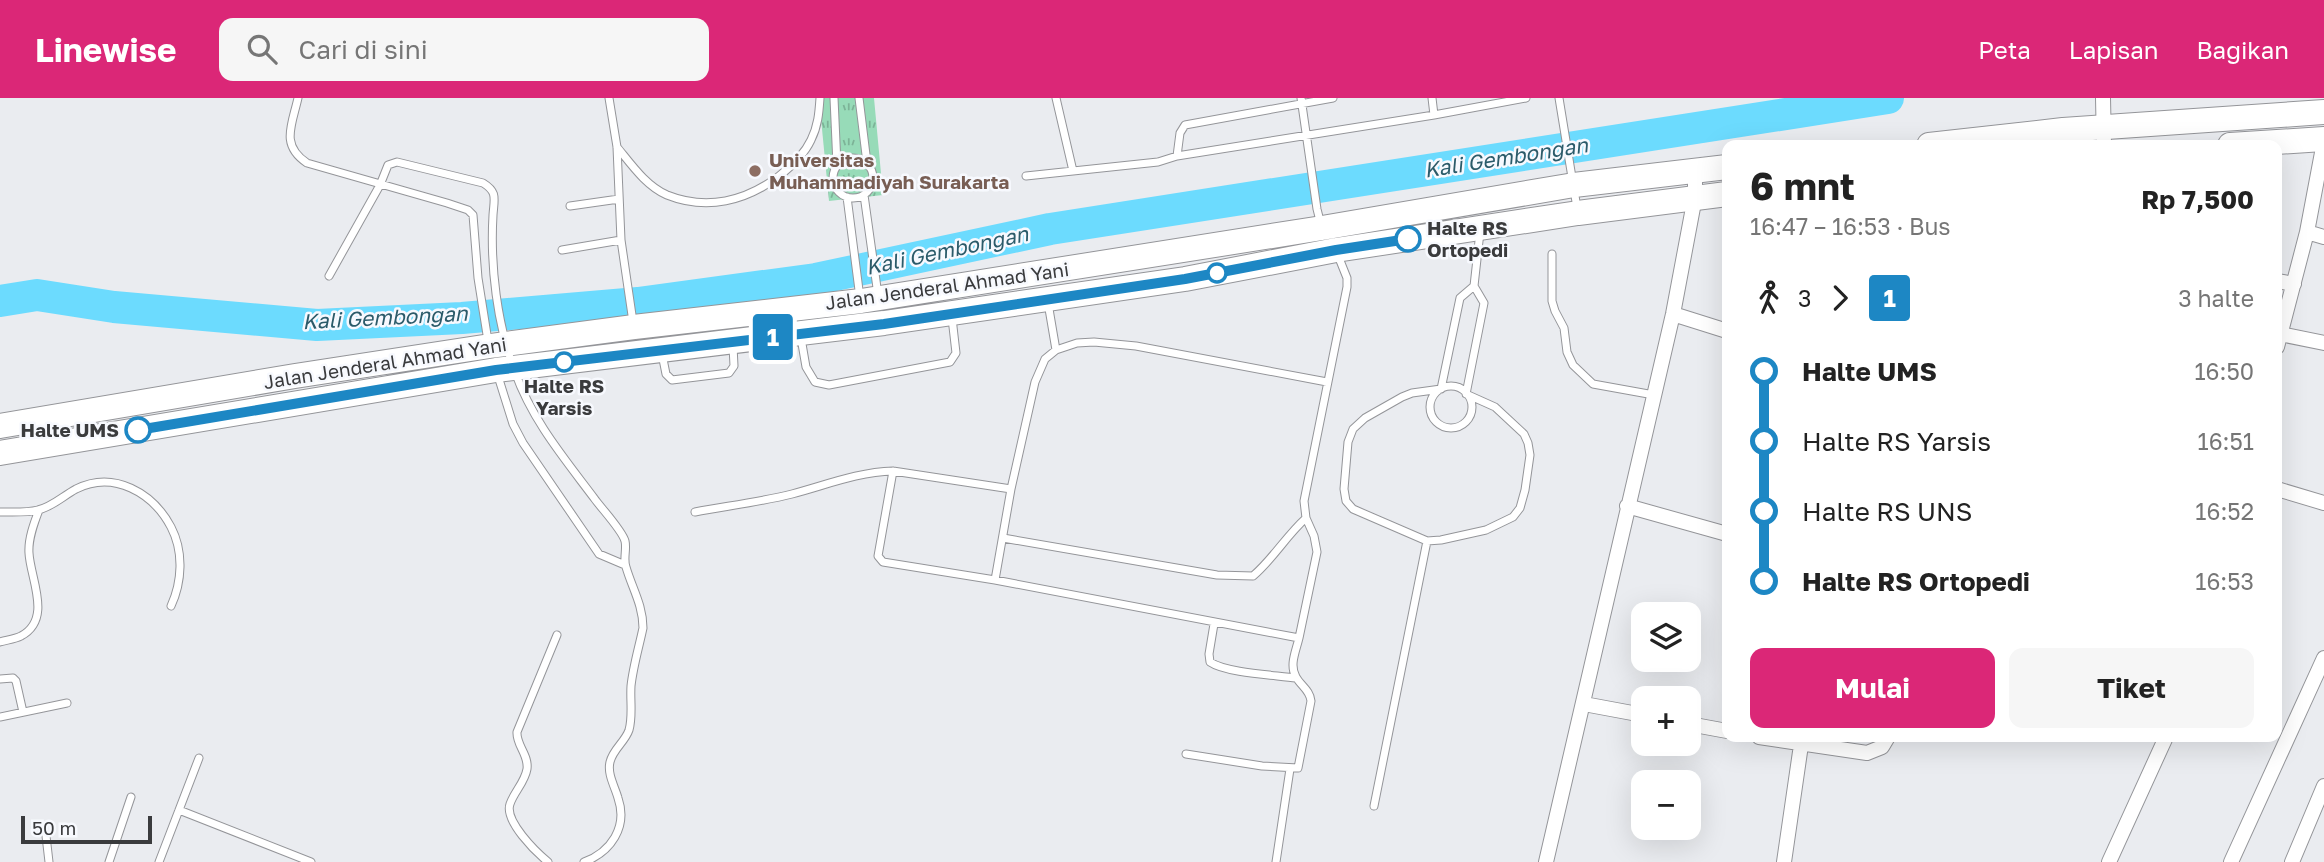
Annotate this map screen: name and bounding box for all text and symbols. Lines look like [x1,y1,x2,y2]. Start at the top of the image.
search box [219,18,709,81]
text: Linewise [35,30,177,69]
icon: search [243,30,281,68]
text: Cari di sini [299,34,428,65]
text: Peta [1978,35,2031,64]
text: Lapisan [2069,35,2159,64]
text: Bagikan [2197,35,2289,64]
water label: Kali Gembongan [1422,131,1591,183]
place label: Universitas Muhammadiyah Surakarta [769,148,1009,193]
marker: Universitas Muhammadiyah Surakarta [747,163,763,179]
text: 6 mnt [1750,163,1855,208]
text: Rp 7,500 [2141,184,2254,215]
text: 16:47 – 16:53 · Bus [1750,212,1951,240]
place label: Halte RS Ortopedi [1427,216,1508,261]
water label: Kali Gembongan [863,220,1031,280]
marker: Halte RS Ortopedi [1395,226,1421,252]
street label: Jalan Jenderal Ahmad Yani [824,257,1070,314]
unlabelled marker [1207,263,1227,283]
icon: walk [1750,279,1788,317]
icon: forward [1821,279,1859,317]
text: 1 [1883,283,1896,312]
text: 3 [1798,284,1811,312]
text: 3 halte [2178,284,2254,312]
water label: Kali Gembongan [302,300,469,334]
line badge: 1 [750,314,796,360]
text: 1 [767,322,779,351]
street label: Jalan Jenderal Ahmad Yani [262,332,508,393]
marker: Halte RS Yarsis [554,352,574,372]
text: Halte UMS [1802,356,1937,387]
text: 16:50 [2194,357,2254,385]
place label: Halte RS Yarsis [524,374,604,419]
marker: Halte UMS [125,417,151,443]
place label: Halte UMS [20,418,119,441]
text: Halte RS Yarsis [1802,426,1991,457]
text: 16:51 [2198,427,2254,455]
text: Halte RS UNS [1802,496,1972,527]
text: 16:52 [2195,497,2254,525]
text: Halte RS Ortopedi [1802,566,2030,597]
text: 16:53 [2195,567,2254,595]
map controls [1631,602,1701,840]
button: layers [1631,602,1701,672]
button: Mulai [1750,648,1995,728]
button: Tiket [2009,648,2254,728]
button: + [1631,686,1701,756]
button: − [1631,770,1701,840]
scale bar [21,813,152,845]
text: 50 m [32,816,76,839]

